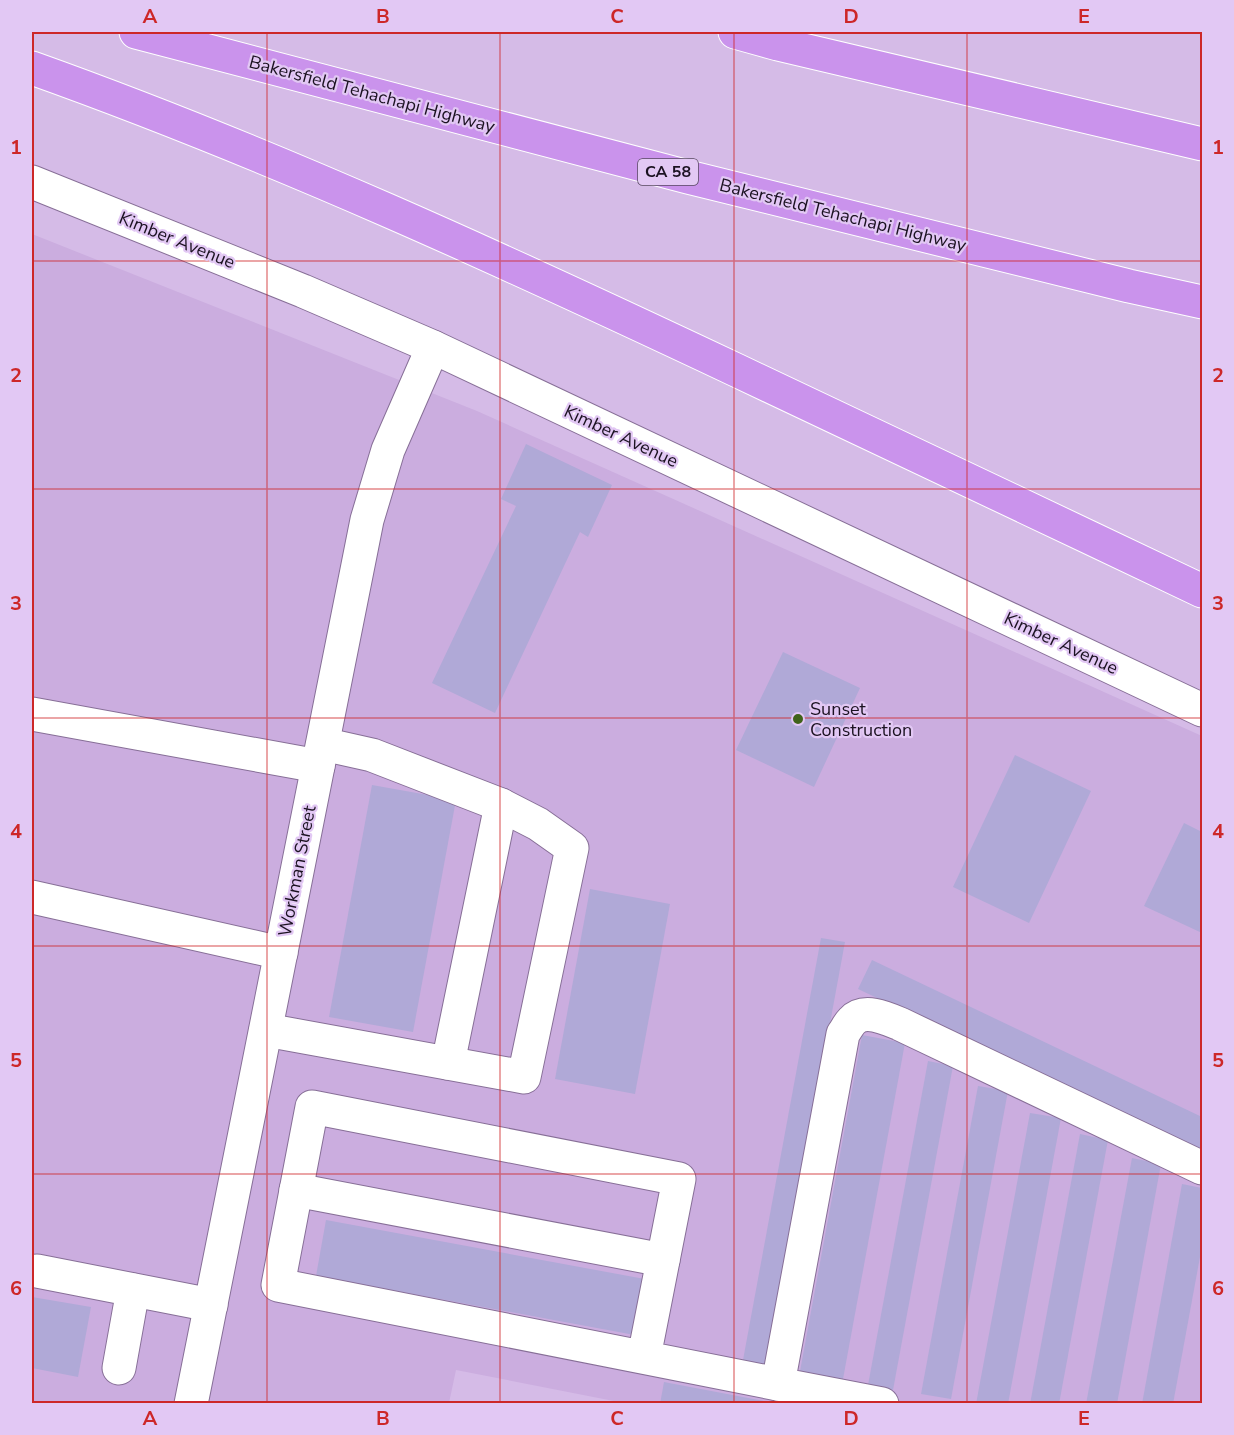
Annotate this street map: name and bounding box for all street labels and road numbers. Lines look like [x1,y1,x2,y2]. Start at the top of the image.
street label: Bakersfield Tehachapi Highway [246,50,498,139]
road number: CA 58 [638,159,698,185]
street label: Bakersfield Tehachapi Highway [717,173,970,257]
street label: Kimber Avenue [115,206,239,274]
street label: Kimber Avenue [560,399,682,473]
street label: Kimber Avenue [1000,606,1122,680]
street label: Workman Street [273,803,322,939]

